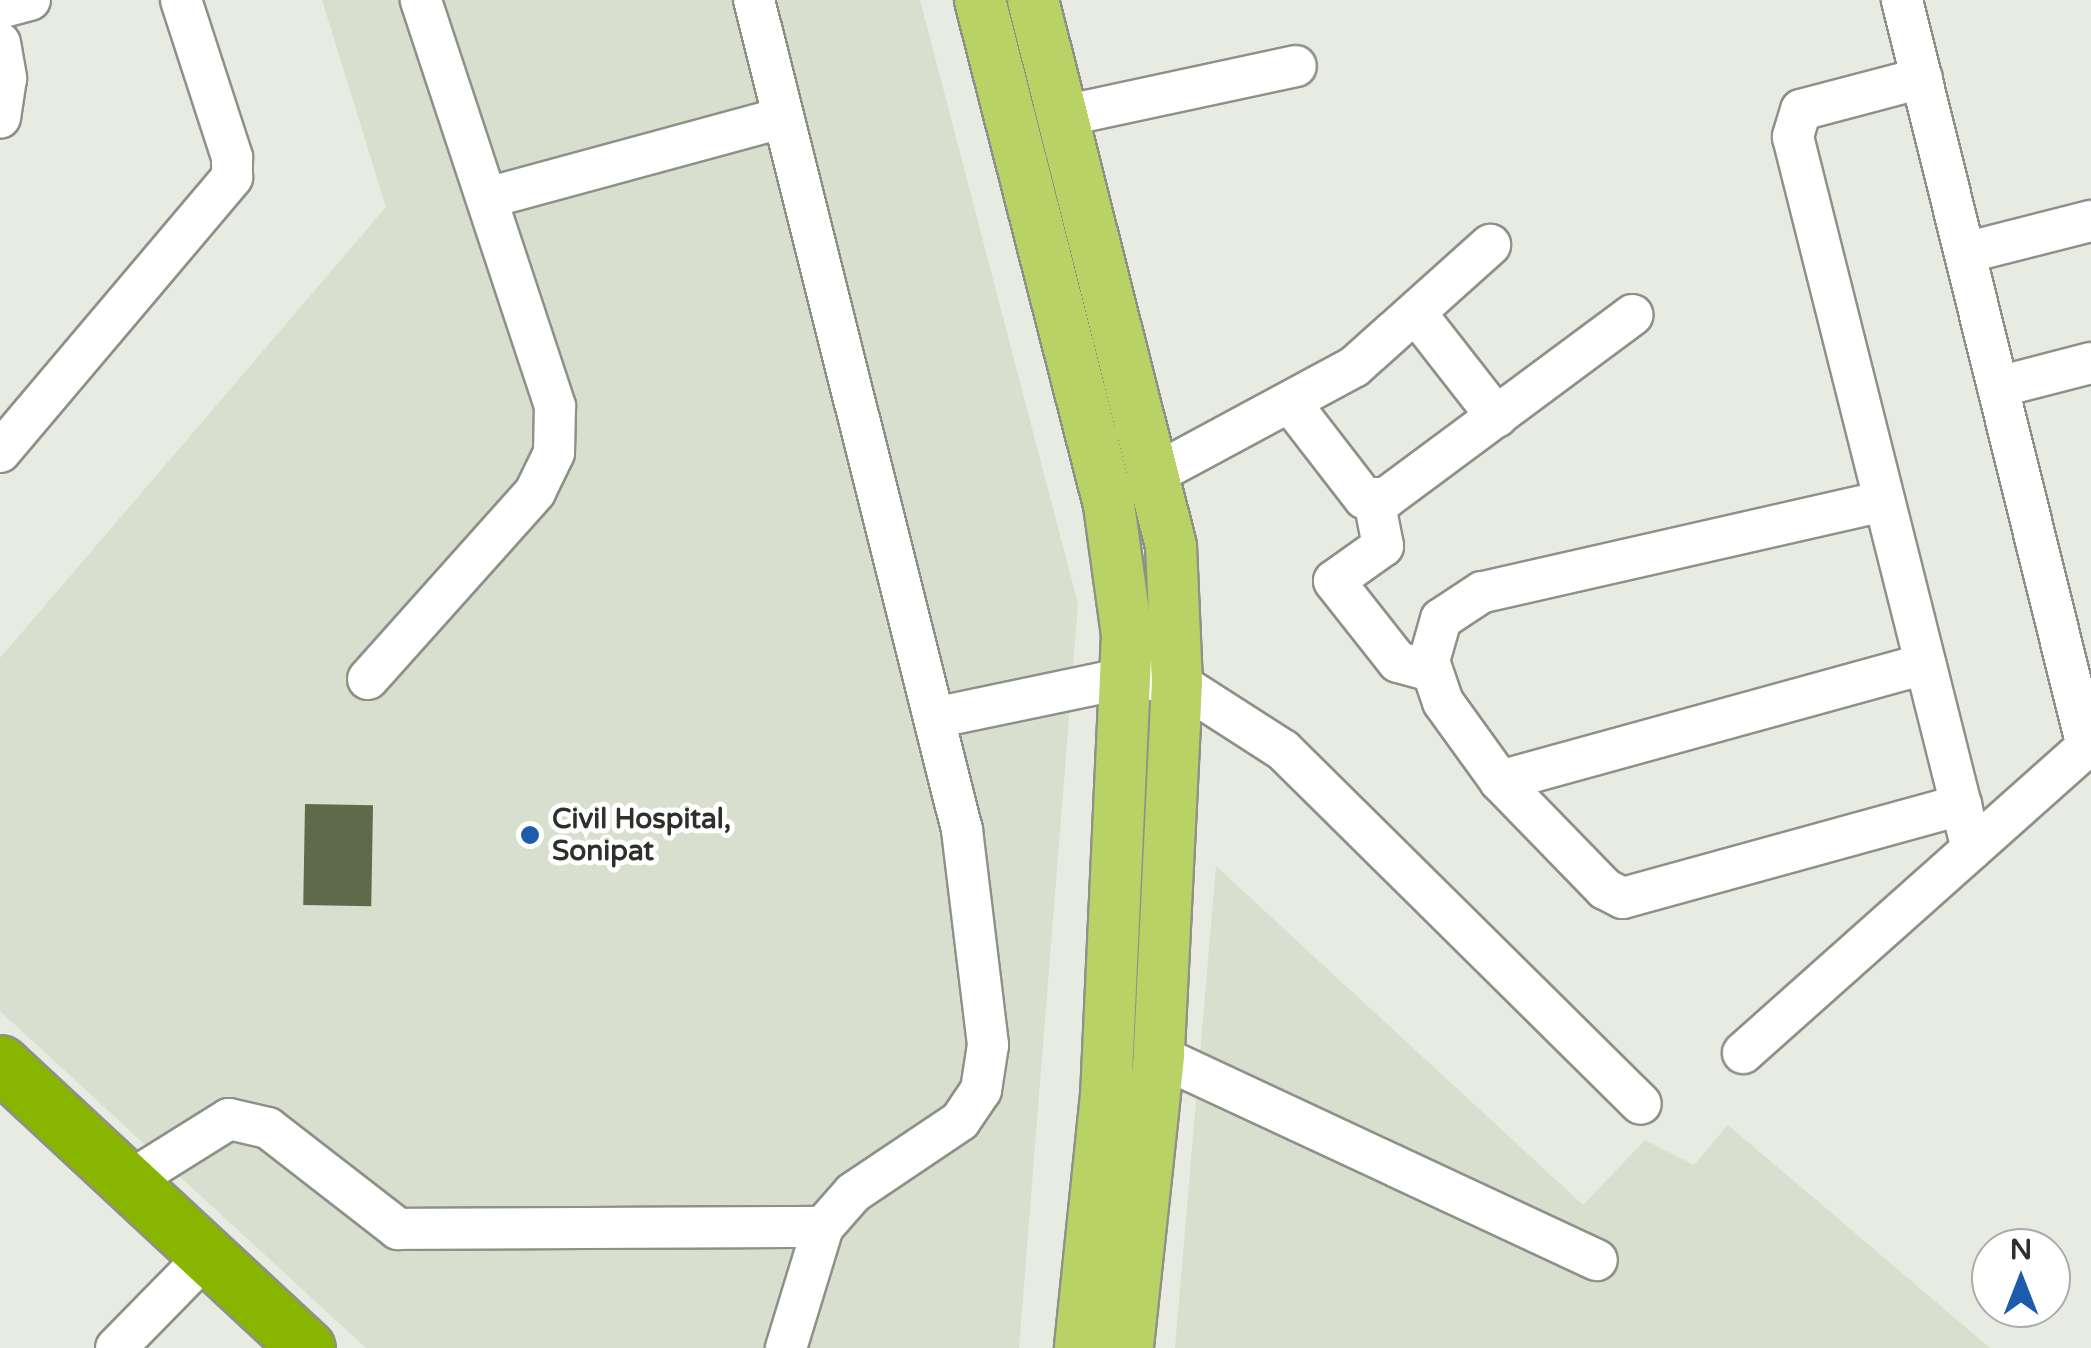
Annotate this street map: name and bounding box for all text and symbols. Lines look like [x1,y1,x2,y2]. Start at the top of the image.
place label: Civil Hospital, Sonipat [552,802,731,868]
marker: Civil Hospital, Sonipat [517,822,543,848]
north arrow [1971,1228,2071,1328]
text: N [2010,1233,2032,1267]

